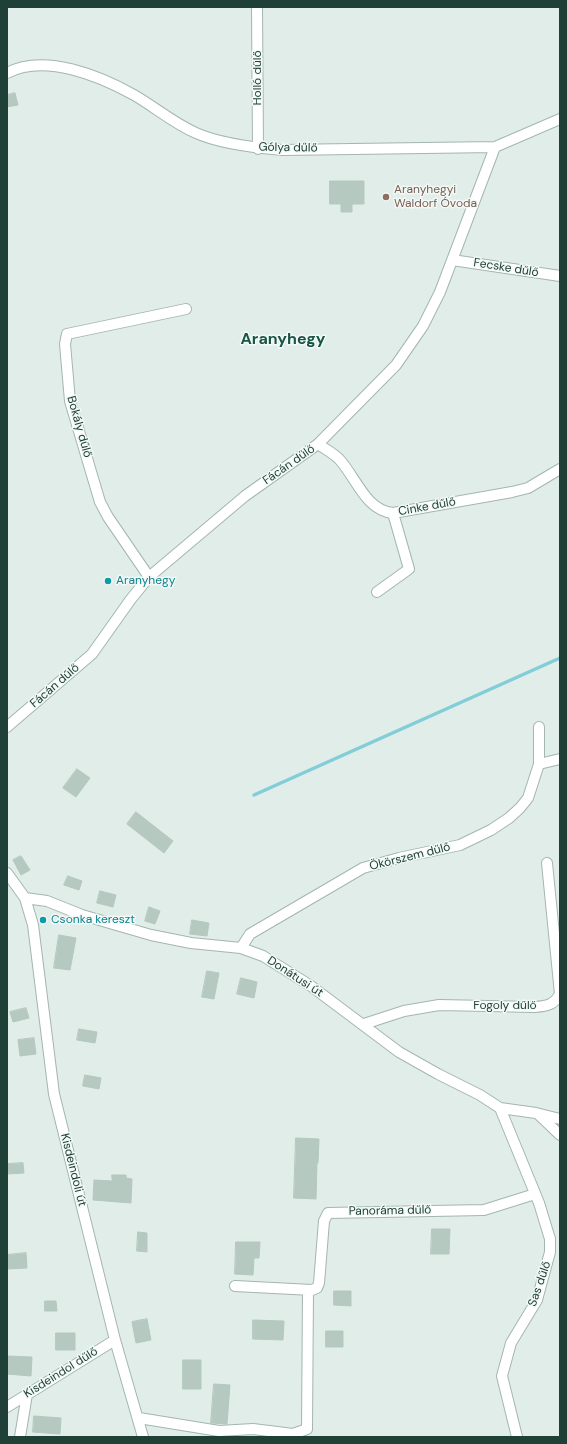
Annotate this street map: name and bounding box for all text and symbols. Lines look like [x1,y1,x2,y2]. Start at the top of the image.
street label: Holló dűlő [251,50,265,106]
street label: Gólya dűlő [258,140,318,156]
place label: Aranyhegyi Waldorf Óvoda [394,183,477,211]
marker: Aranyhegyi Waldorf Óvoda [381,192,391,202]
street label: Fecske dűlő [472,256,540,280]
district label: Aranyhegy [240,330,326,350]
street label: Bokály dűlő [63,394,95,460]
street label: Fácán dűlő [260,442,318,488]
street label: Cinke dűlő [397,495,457,519]
place label: Aranyhegy [116,574,175,588]
marker: Aranyhegy [103,576,113,586]
street label: Fácán dűlő [28,661,82,711]
street label: Ökörszem dűlő [368,840,452,874]
place label: Csonka kereszt [51,913,135,927]
marker: Csonka kereszt [38,915,48,925]
street label: Donátusi út [264,954,326,1000]
street label: Fogoly dűlő [473,999,537,1013]
street label: Kisdeindoli út [57,1132,89,1208]
street label: Panoráma dűlő [348,1203,432,1219]
street label: Sas dűlő [526,1259,554,1309]
street label: Kisdeindol dűlő [21,1344,101,1402]

